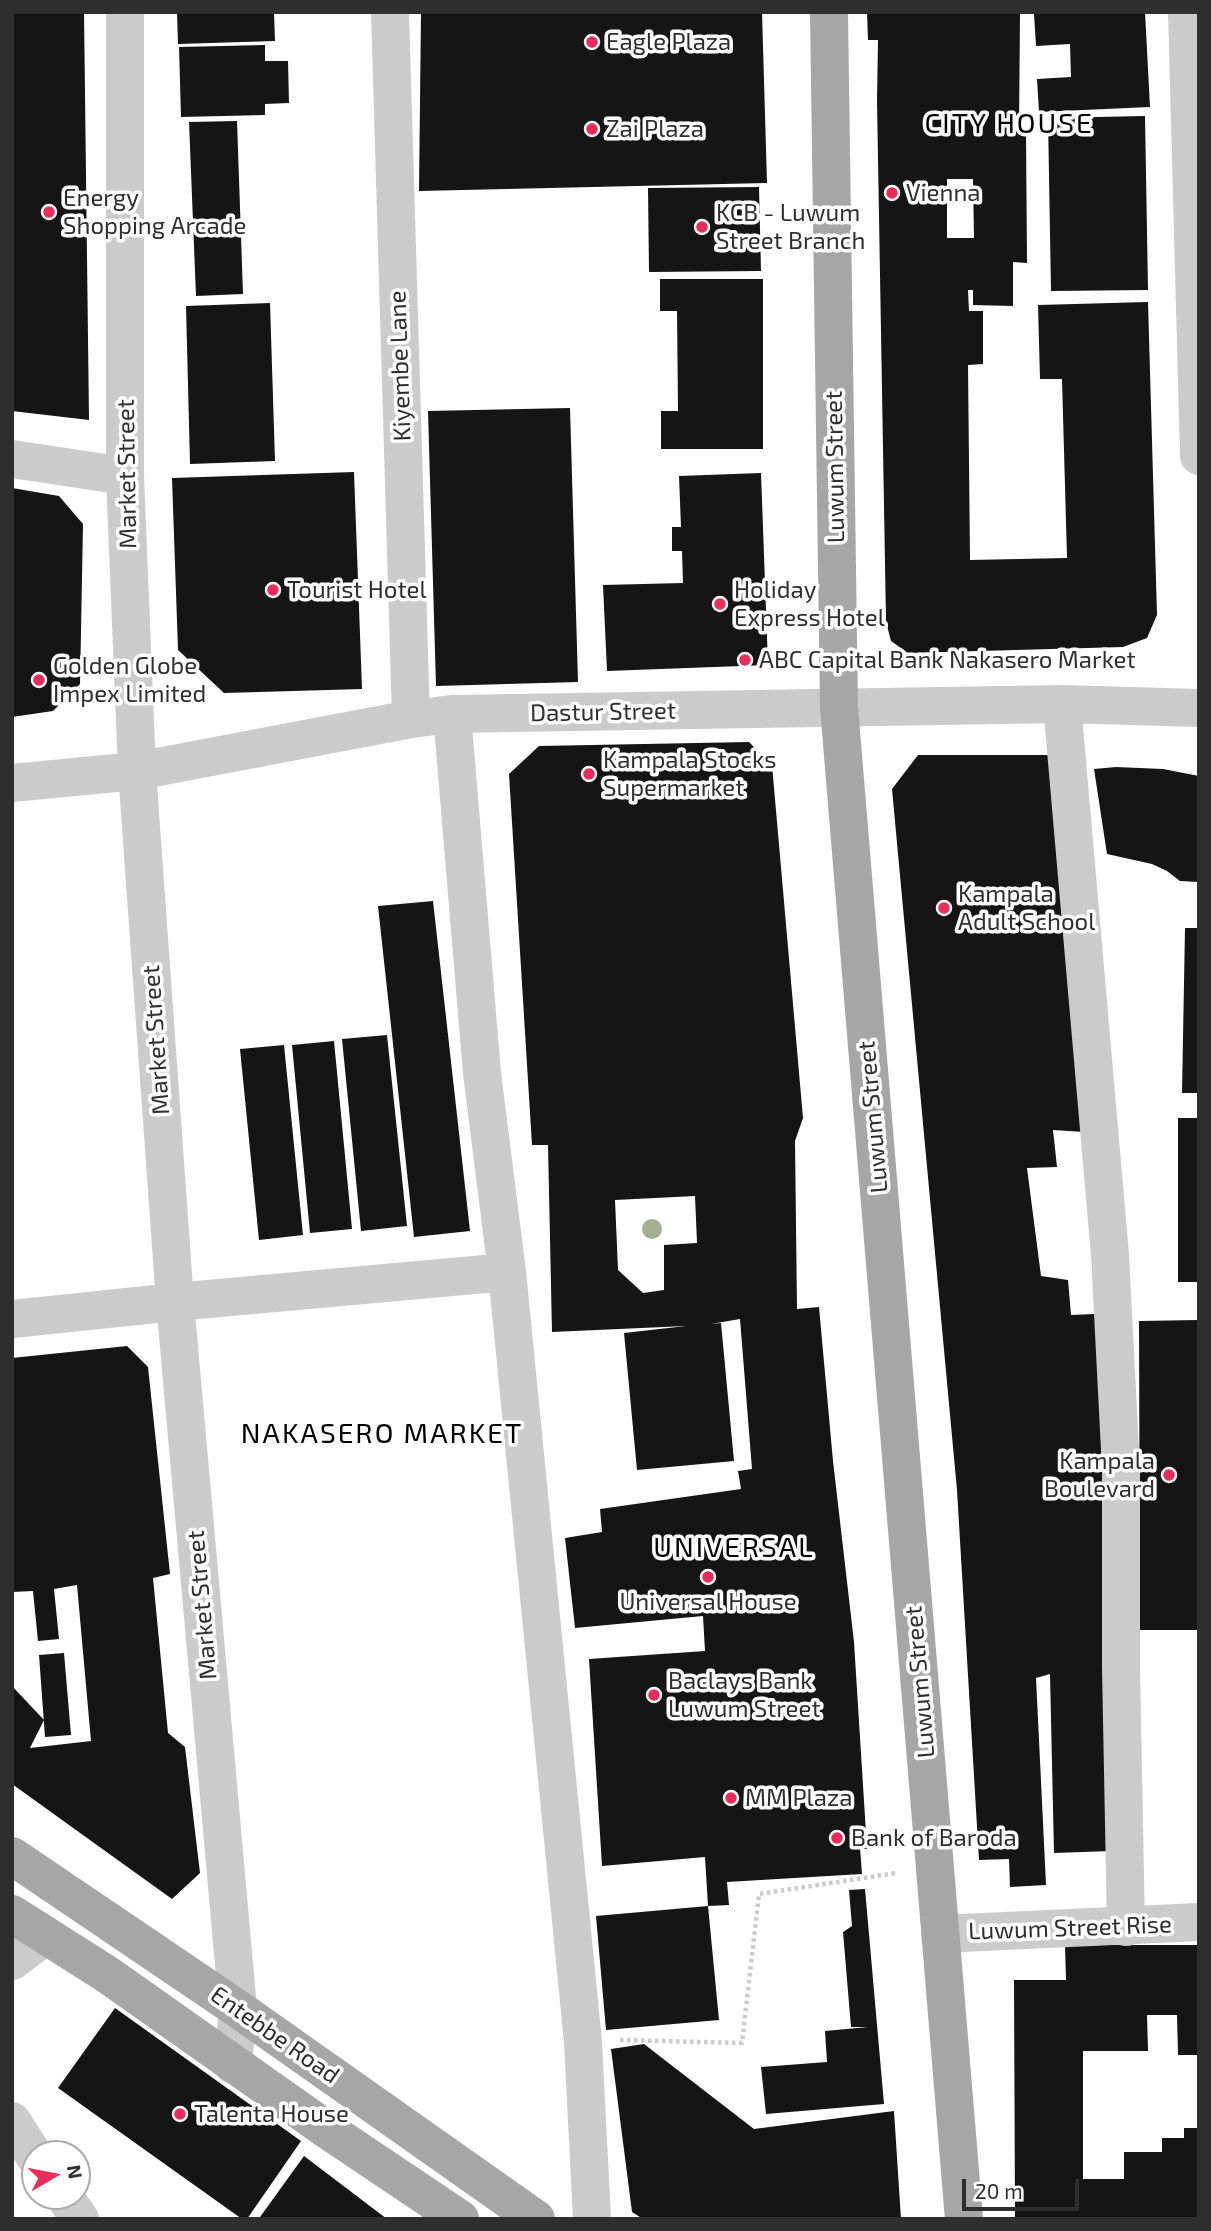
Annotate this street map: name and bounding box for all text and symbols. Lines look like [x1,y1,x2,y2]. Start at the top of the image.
place label: Eagle Plaza [606,28,731,56]
marker: Eagle Plaza [584,34,600,50]
district label: CITY HOUSE [926,107,1092,141]
place label: Zai Plaza [606,115,704,143]
marker: Zai Plaza [584,121,600,137]
place label: Vienna [906,179,981,207]
place label: Energy Shopping Arcade [63,184,246,240]
marker: Vienna [884,185,900,201]
place label: KCB - Luwum Street Branch [716,199,865,255]
marker: Energy Shopping Arcade [41,204,57,220]
marker: KCB - Luwum Street Branch [694,219,710,235]
street label: Kiyembe Lane [383,290,417,442]
street label: Luwum Street [819,390,851,544]
street label: Market Street [111,399,143,549]
place label: Tourist Hotel [287,576,427,604]
place label: Holiday Express Hotel [734,576,885,632]
marker: Tourist Hotel [265,582,281,598]
marker: Holiday Express Hotel [712,596,728,612]
place label: ABC Capital Bank Nakasero Market [759,646,1136,674]
place label: Golden Globe Impex Limited [53,652,206,708]
marker: ABC Capital Bank Nakasero Market [737,652,753,668]
marker: Golden Globe Impex Limited [31,672,47,688]
street label: Dastur Street [530,696,676,728]
place label: Kampala Stocks Supermarket [603,746,776,802]
marker: Kampala Stocks Supermarket [581,766,597,782]
place label: Kampala Adult School [958,880,1095,936]
marker: Kampala Adult School [936,900,952,916]
street label: Market Street [136,964,176,1116]
street label: Luwum Street [852,1040,894,1194]
district label: NAKASERO MARKET [243,1417,521,1451]
place label: Kampala Boulevard [1044,1447,1155,1503]
marker: Kampala Boulevard [1161,1467,1177,1483]
street label: Market Street [181,1529,223,1681]
district label: UNIVERSAL [654,1531,814,1565]
marker: Universal House [700,1569,716,1585]
place label: Universal House [619,1588,797,1616]
street label: Luwum Street [899,1605,941,1759]
place label: Baclays Bank Luwum Street [668,1667,821,1723]
marker: Baclays Bank Luwum Street [646,1687,662,1703]
place label: MM Plaza [745,1784,852,1812]
marker: MM Plaza [723,1790,739,1806]
place label: Bank of Baroda [851,1824,1017,1852]
marker: Bank of Baroda [829,1830,845,1846]
street label: Luwum Street Rise [968,1910,1172,1946]
street label: Entebbe Road [205,1980,345,2090]
place label: Talenta House [194,2100,349,2128]
marker: Talenta House [172,2106,188,2122]
north arrow [21,2140,91,2210]
text: N [63,2163,88,2180]
scale bar [966,2164,1083,2208]
text: 20 m [975,2178,1023,2203]

